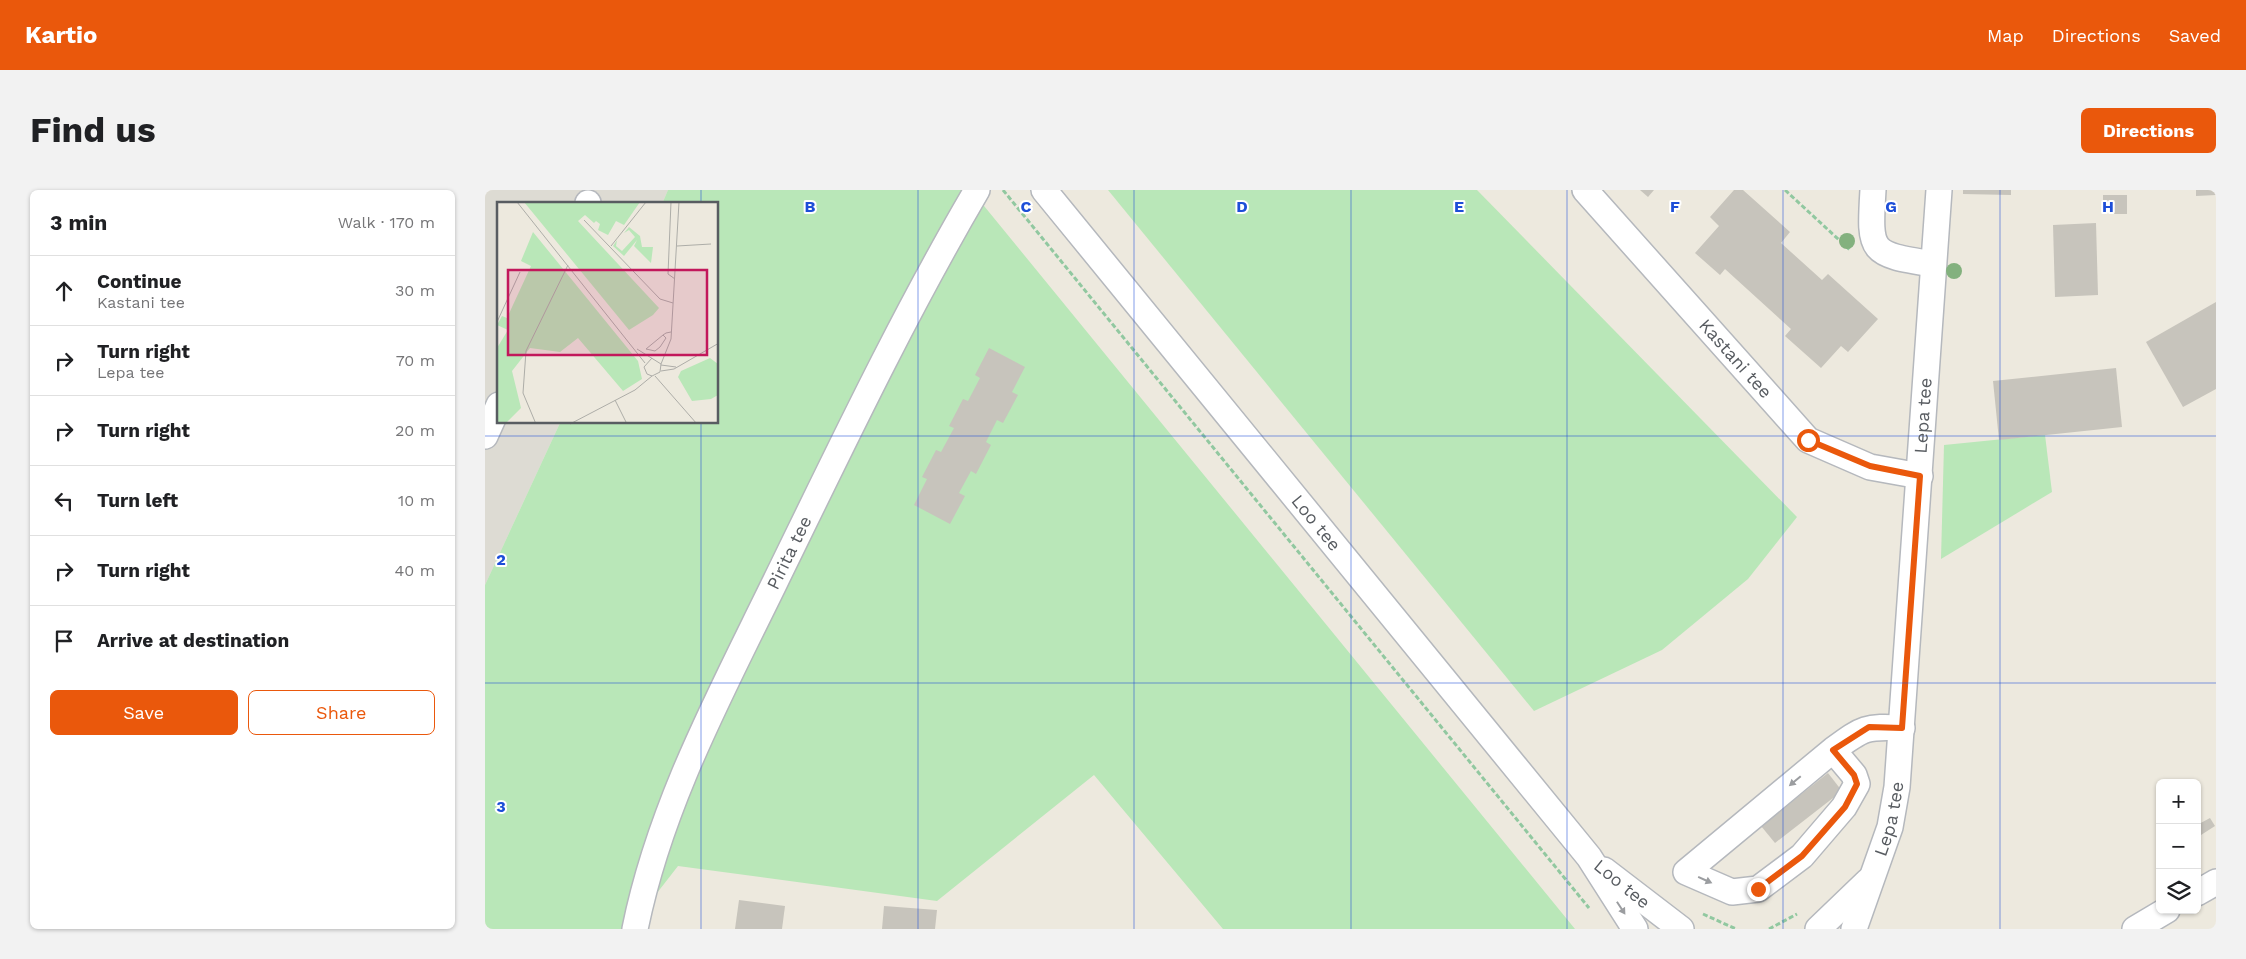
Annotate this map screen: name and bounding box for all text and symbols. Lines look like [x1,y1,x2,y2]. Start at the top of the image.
text: Kartio [25,21,97,49]
text: Map [1987,25,2024,46]
text: Directions [2052,25,2141,46]
text: Saved [2169,25,2221,46]
button: Directions [2081,108,2216,153]
text: Find us [30,109,156,151]
text: B [805,197,816,216]
text: C [1021,197,1032,216]
text: D [1236,197,1248,216]
text: E [1454,197,1464,216]
text: F [1670,197,1680,216]
text: G [1885,197,1897,216]
text: H [2102,197,2114,216]
inset map [497,202,719,424]
text: 3 min [50,210,107,235]
text: Walk · 170 m [338,213,435,232]
text: Continue [97,270,181,293]
icon: ahead [50,277,78,305]
text: 30 m [395,281,435,300]
text: Kastani tee [97,293,185,312]
street label: Kastani tee [1695,314,1777,402]
text: Turn right [97,340,190,363]
icon: right [50,347,78,375]
text: 70 m [396,351,435,370]
text: Lepa tee [97,363,165,382]
street label: Lepa tee [1909,377,1936,454]
icon: right [50,417,78,445]
text: Turn right [97,419,190,442]
text: 20 m [395,421,435,440]
route start [1797,429,1820,452]
icon: left [50,487,78,515]
text: Turn left [97,489,178,512]
street label: Loo tee [1287,490,1346,555]
text: 10 m [398,491,435,510]
street label: Pirita tee [762,512,816,593]
text: 2 [496,550,506,569]
icon: right [50,557,78,585]
text: Turn right [97,559,190,582]
text: 40 m [395,561,435,580]
icon: arrive [50,627,78,655]
text: Arrive at destination [97,629,289,652]
button: Save [50,690,238,735]
button: Share [248,690,435,735]
one-way arrow [1790,775,1802,787]
map controls [2156,779,2201,914]
button: + [2156,779,2201,824]
street label: Lepa tee [1870,781,1907,859]
text: 3 [496,797,506,816]
button: − [2156,824,2201,869]
street label: Loo tee [1590,855,1655,913]
button: layers [2156,869,2201,914]
one-way arrow [1698,877,1712,885]
route end [1747,878,1770,901]
one-way arrow [1616,901,1626,915]

